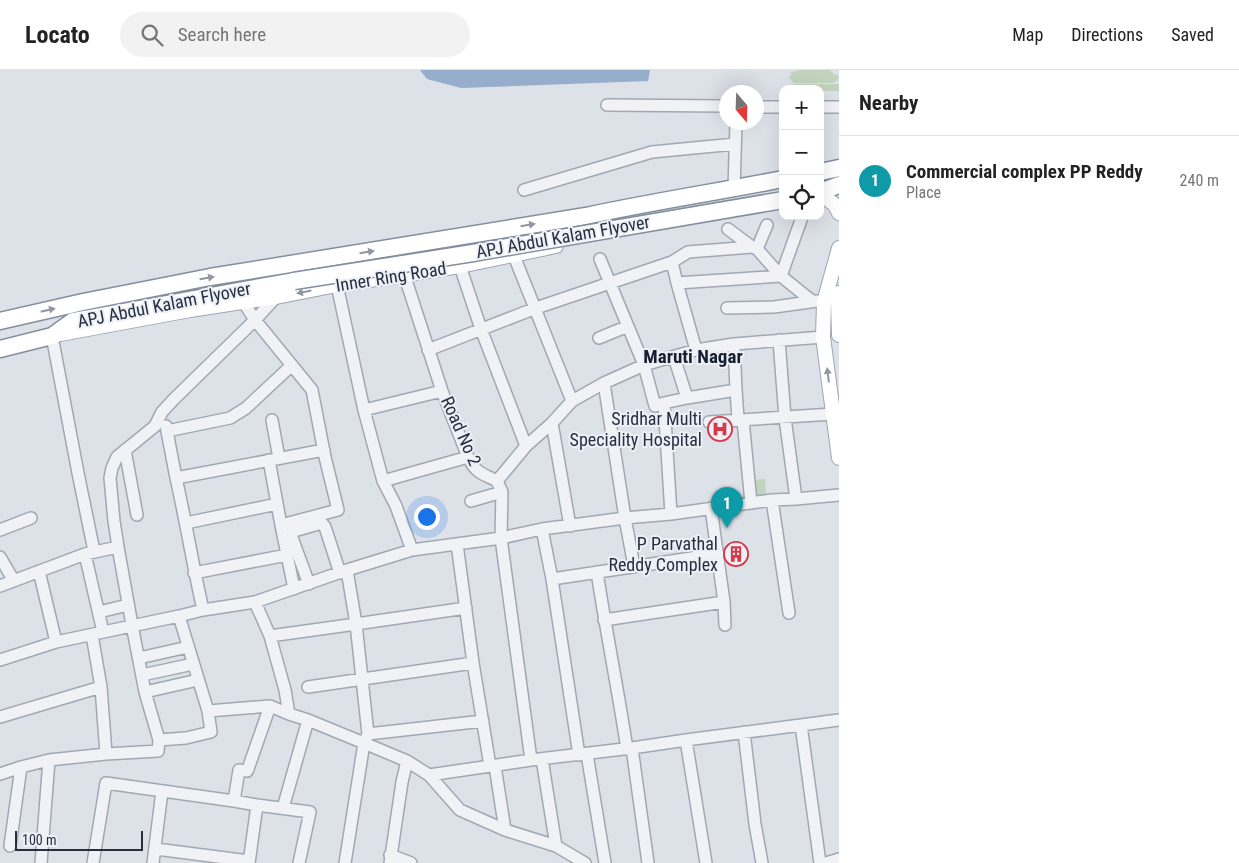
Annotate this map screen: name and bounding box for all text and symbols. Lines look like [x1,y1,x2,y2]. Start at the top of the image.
search box [120,12,470,57]
text: Locato [25,21,90,49]
icon: search [138,21,166,49]
text: Search here [178,23,266,46]
text: Map [1012,24,1043,45]
text: Directions [1071,24,1143,45]
text: Saved [1171,24,1214,45]
north arrow [719,85,764,130]
map controls [779,85,824,220]
button: + [779,85,824,130]
text: Nearby [859,91,918,115]
button: − [779,130,824,175]
text: Commercial complex PP Reddy [906,160,1143,183]
text: 1 [871,171,879,190]
text: 240 m [1180,171,1219,190]
button: locate [779,175,824,220]
text: Place [906,183,941,202]
street label: APJ Abdul Kalam Flyover [474,211,652,262]
one-way arrow [520,221,536,229]
one-way arrow [360,247,376,255]
street label: Inner Ring Road [334,257,448,296]
one-way arrow [199,274,214,282]
street label: APJ Abdul Kalam Flyover [76,277,253,332]
one-way arrow [296,288,312,296]
one-way arrow [40,306,55,314]
district label: Maruti Nagar [643,345,743,368]
one-way arrow [824,367,832,383]
street label: Road No 2 [437,393,486,469]
place label: Sridhar Multi Speciality Hospital [570,408,702,450]
hospital icon: Sridhar Multi Speciality Hospital [707,416,733,442]
pin: 1 [711,487,743,528]
your location [414,504,440,530]
place label: P Parvathal Reddy Complex [608,533,718,575]
building icon: P Parvathal Reddy Complex [723,541,749,567]
scale bar [15,828,142,851]
text: 100 m [22,832,57,848]

